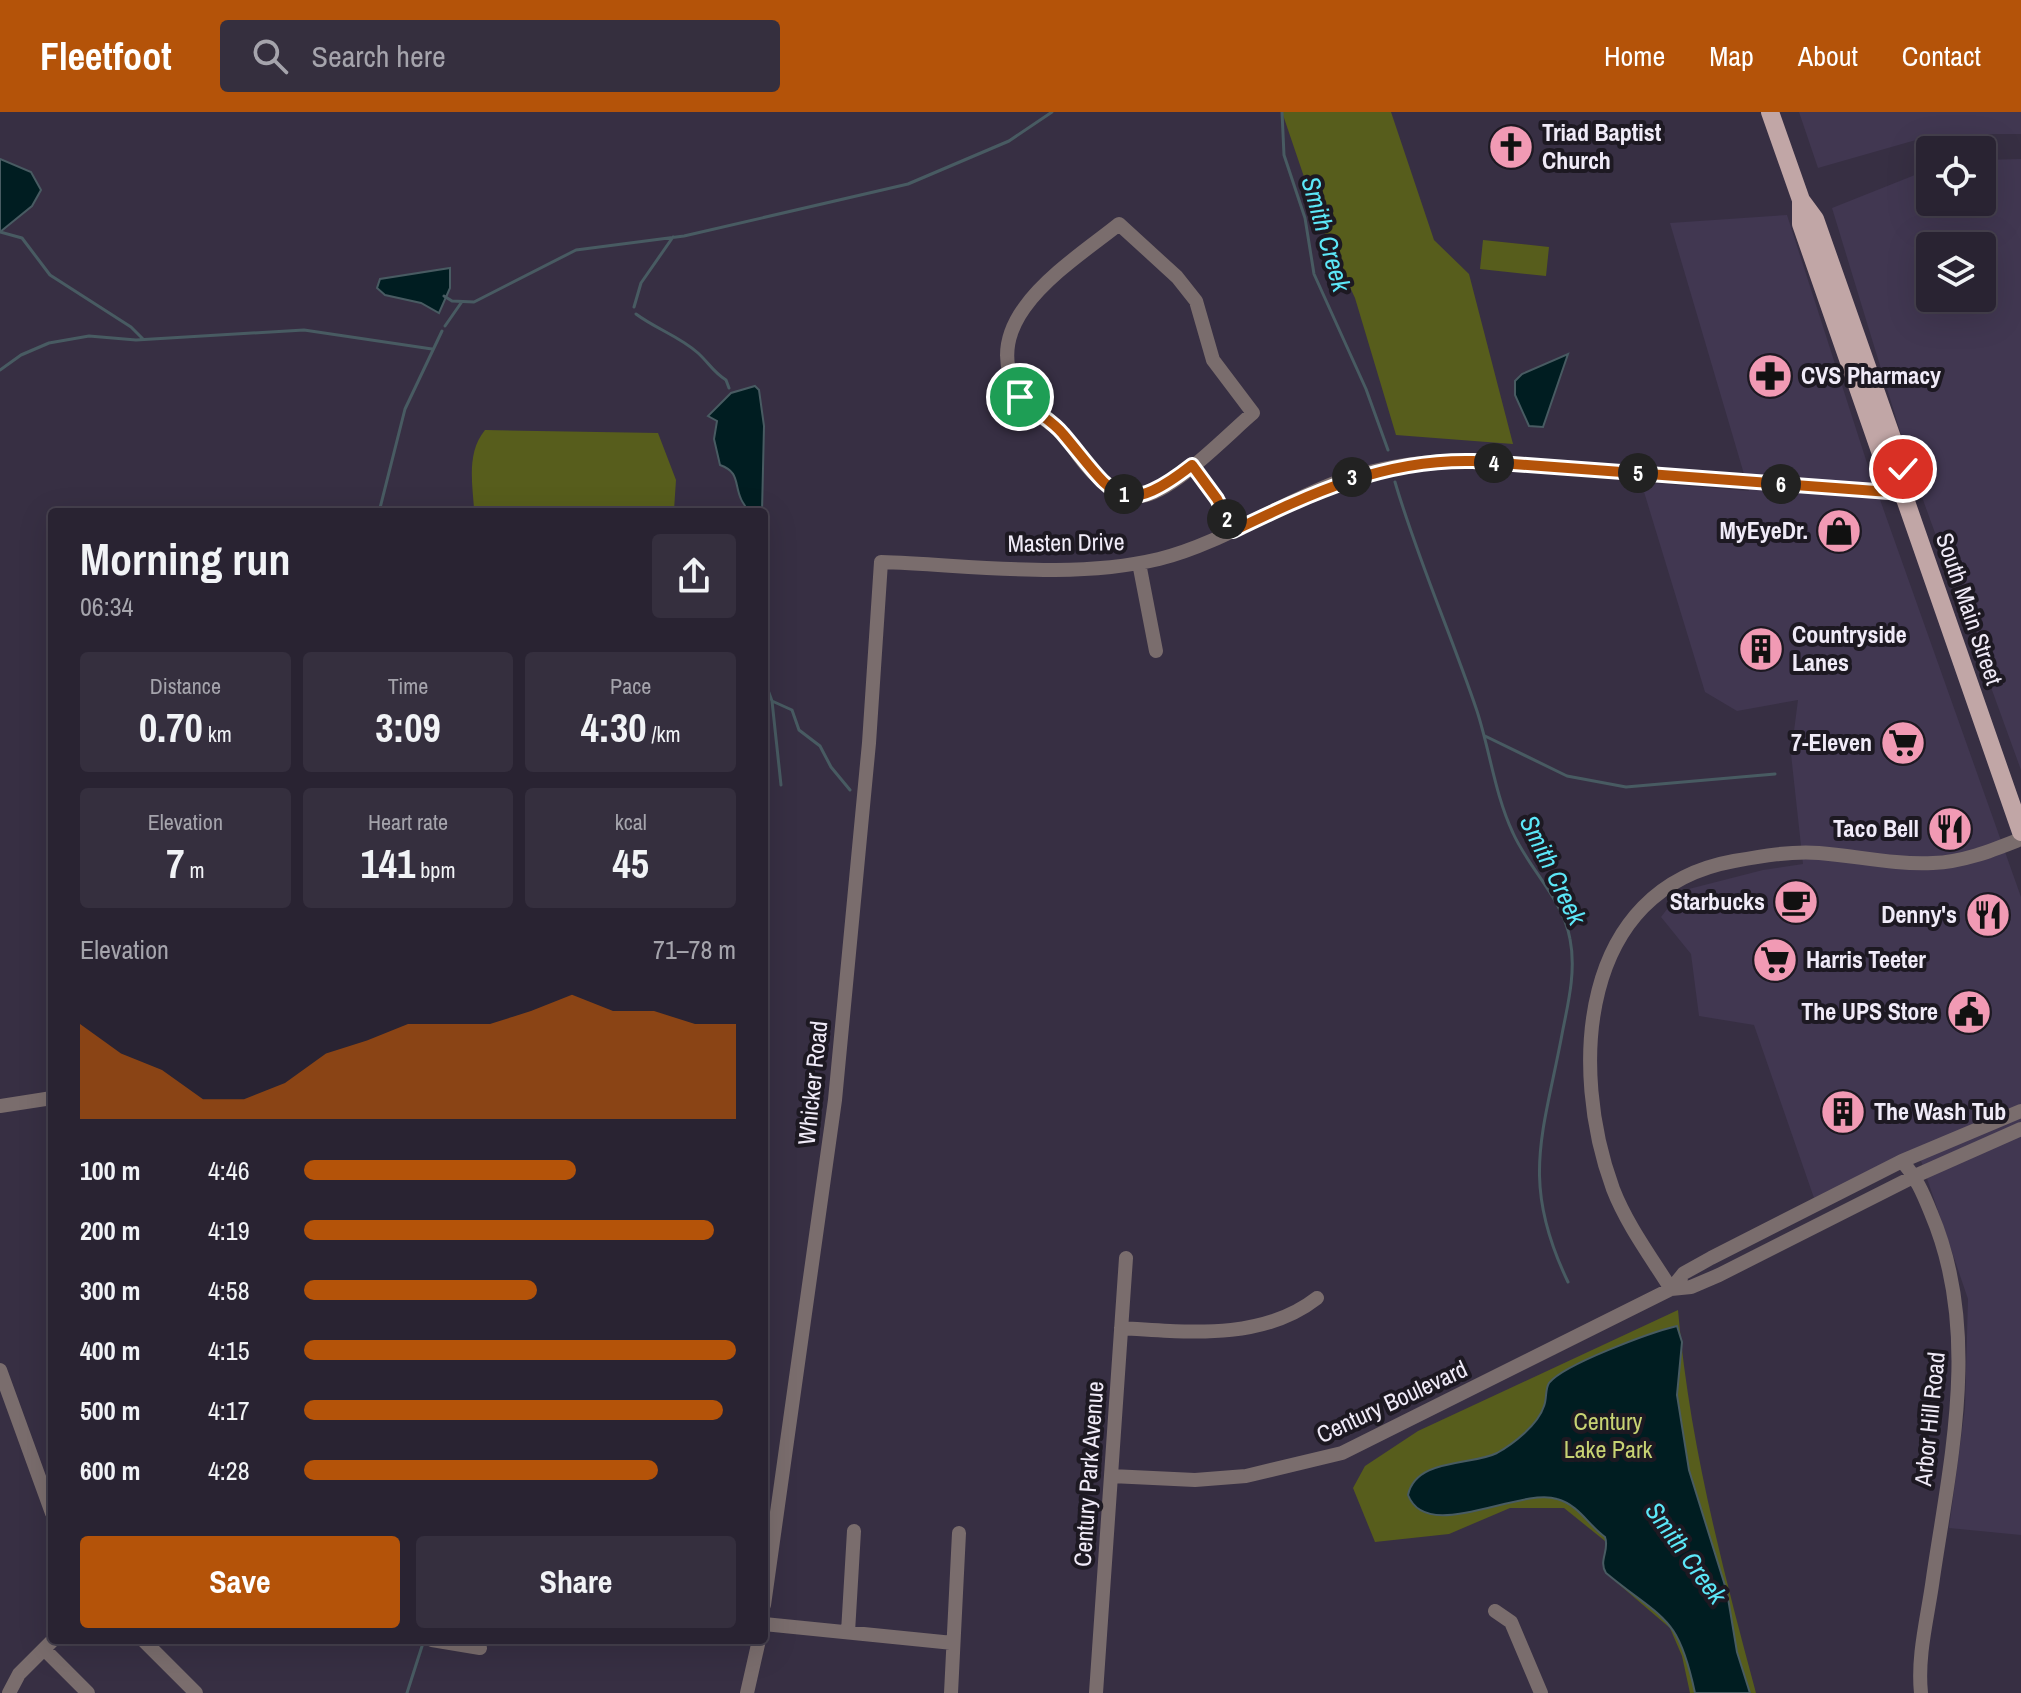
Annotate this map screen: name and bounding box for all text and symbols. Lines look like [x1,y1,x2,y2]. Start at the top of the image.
search box [220,20,780,92]
text: Fleetfoot [40,31,172,82]
icon: search [248,34,292,78]
text: Search here [312,36,446,76]
text: Home [1604,37,1665,75]
text: Map [1709,37,1754,75]
text: About [1798,37,1858,75]
text: Contact [1902,37,1981,75]
place label: Triad Baptist Church [1542,116,1662,176]
church icon: Triad Baptist Church [1487,123,1535,171]
map controls [1916,136,1996,312]
button: locate [1916,136,1996,216]
water label: Smith Creek [1293,172,1360,297]
button: layers [1916,232,1996,312]
pharmacy icon: CVS Pharmacy [1746,352,1794,400]
place label: CVS Pharmacy [1801,359,1941,391]
pin [986,363,1054,431]
icon: arrive [998,375,1042,419]
pin [1869,435,1937,503]
pin: 4 [1474,443,1514,483]
icon: check [1881,447,1925,491]
text: 4 [1489,448,1499,478]
pin: 5 [1618,453,1658,493]
pin: 3 [1332,457,1372,497]
text: 5 [1633,458,1643,488]
text: 3 [1347,462,1357,492]
pin: 6 [1761,464,1801,504]
text: 6 [1776,469,1786,499]
pin: 1 [1104,474,1144,514]
text: 1 [1119,479,1129,509]
pin: 2 [1207,499,1247,539]
text: 2 [1222,504,1232,534]
shop icon: MyEyeDr. [1815,507,1863,555]
place label: MyEyeDr. [1719,514,1808,546]
street label: Masten Drive [1007,525,1125,559]
street label: South Main Street [1929,528,2011,689]
text: Morning run [80,529,290,589]
button: share [652,534,736,618]
text: 06:34 [80,589,133,624]
place label: Countryside Lanes [1792,618,1907,678]
building icon: Countryside Lanes [1737,625,1785,673]
text: Distance [150,671,221,701]
text: Time [388,671,428,701]
text: Pace [610,671,651,701]
text: 0.70 [139,701,203,754]
text: 3:09 [375,701,441,754]
text: 4:30 [581,701,646,754]
text: km [203,719,232,749]
text: /km [646,719,681,749]
supermarket icon: 7-Eleven [1879,719,1927,767]
place label: 7-Eleven [1791,726,1872,758]
restaurant icon: Taco Bell [1926,805,1974,853]
text: Elevation [148,807,223,837]
text: Heart rate [368,807,448,837]
text: kcal [615,807,647,837]
water label: Smith Creek [1512,809,1596,932]
place label: Taco Bell [1833,812,1919,844]
text: 7 [166,837,184,890]
text: 141 [361,837,415,890]
text: 45 [612,837,649,890]
text: m [184,855,204,885]
text: bpm [415,855,455,885]
cafe icon: Starbucks [1772,878,1820,926]
place label: Starbucks [1670,885,1765,917]
restaurant icon: Denny's [1964,891,2012,939]
place label: Denny's [1881,898,1957,930]
text: Elevation [80,932,169,967]
text: 71–78 m [653,932,736,967]
supermarket icon: Harris Teeter [1751,936,1799,984]
place label: Harris Teeter [1806,943,1926,975]
public building icon: The UPS Store [1945,988,1993,1036]
place label: The UPS Store [1801,995,1938,1027]
street label: Whicker Road [790,1019,834,1147]
building icon: The Wash Tub [1819,1088,1867,1136]
place label: The Wash Tub [1874,1095,2006,1127]
text: 100 m [80,1153,140,1188]
text: 4:46 [208,1153,250,1188]
text: 200 m [80,1213,140,1248]
text: 4:19 [208,1213,250,1248]
text: 300 m [80,1273,140,1308]
text: 4:58 [208,1273,250,1308]
text: 400 m [80,1333,140,1368]
text: 4:15 [208,1333,250,1368]
street label: Arbor Hill Road [1906,1350,1952,1488]
street label: Century Boulevard [1311,1352,1472,1450]
street label: Century Park Avenue [1066,1380,1110,1568]
text: 500 m [80,1393,140,1428]
text: 4:17 [208,1393,250,1428]
park label: Century Lake Park [1564,1405,1652,1465]
text: 600 m [80,1453,140,1488]
text: 4:28 [208,1453,250,1488]
water label: Smith Creek [1637,1494,1736,1612]
button: Save [80,1536,400,1628]
button: Share [416,1536,736,1628]

